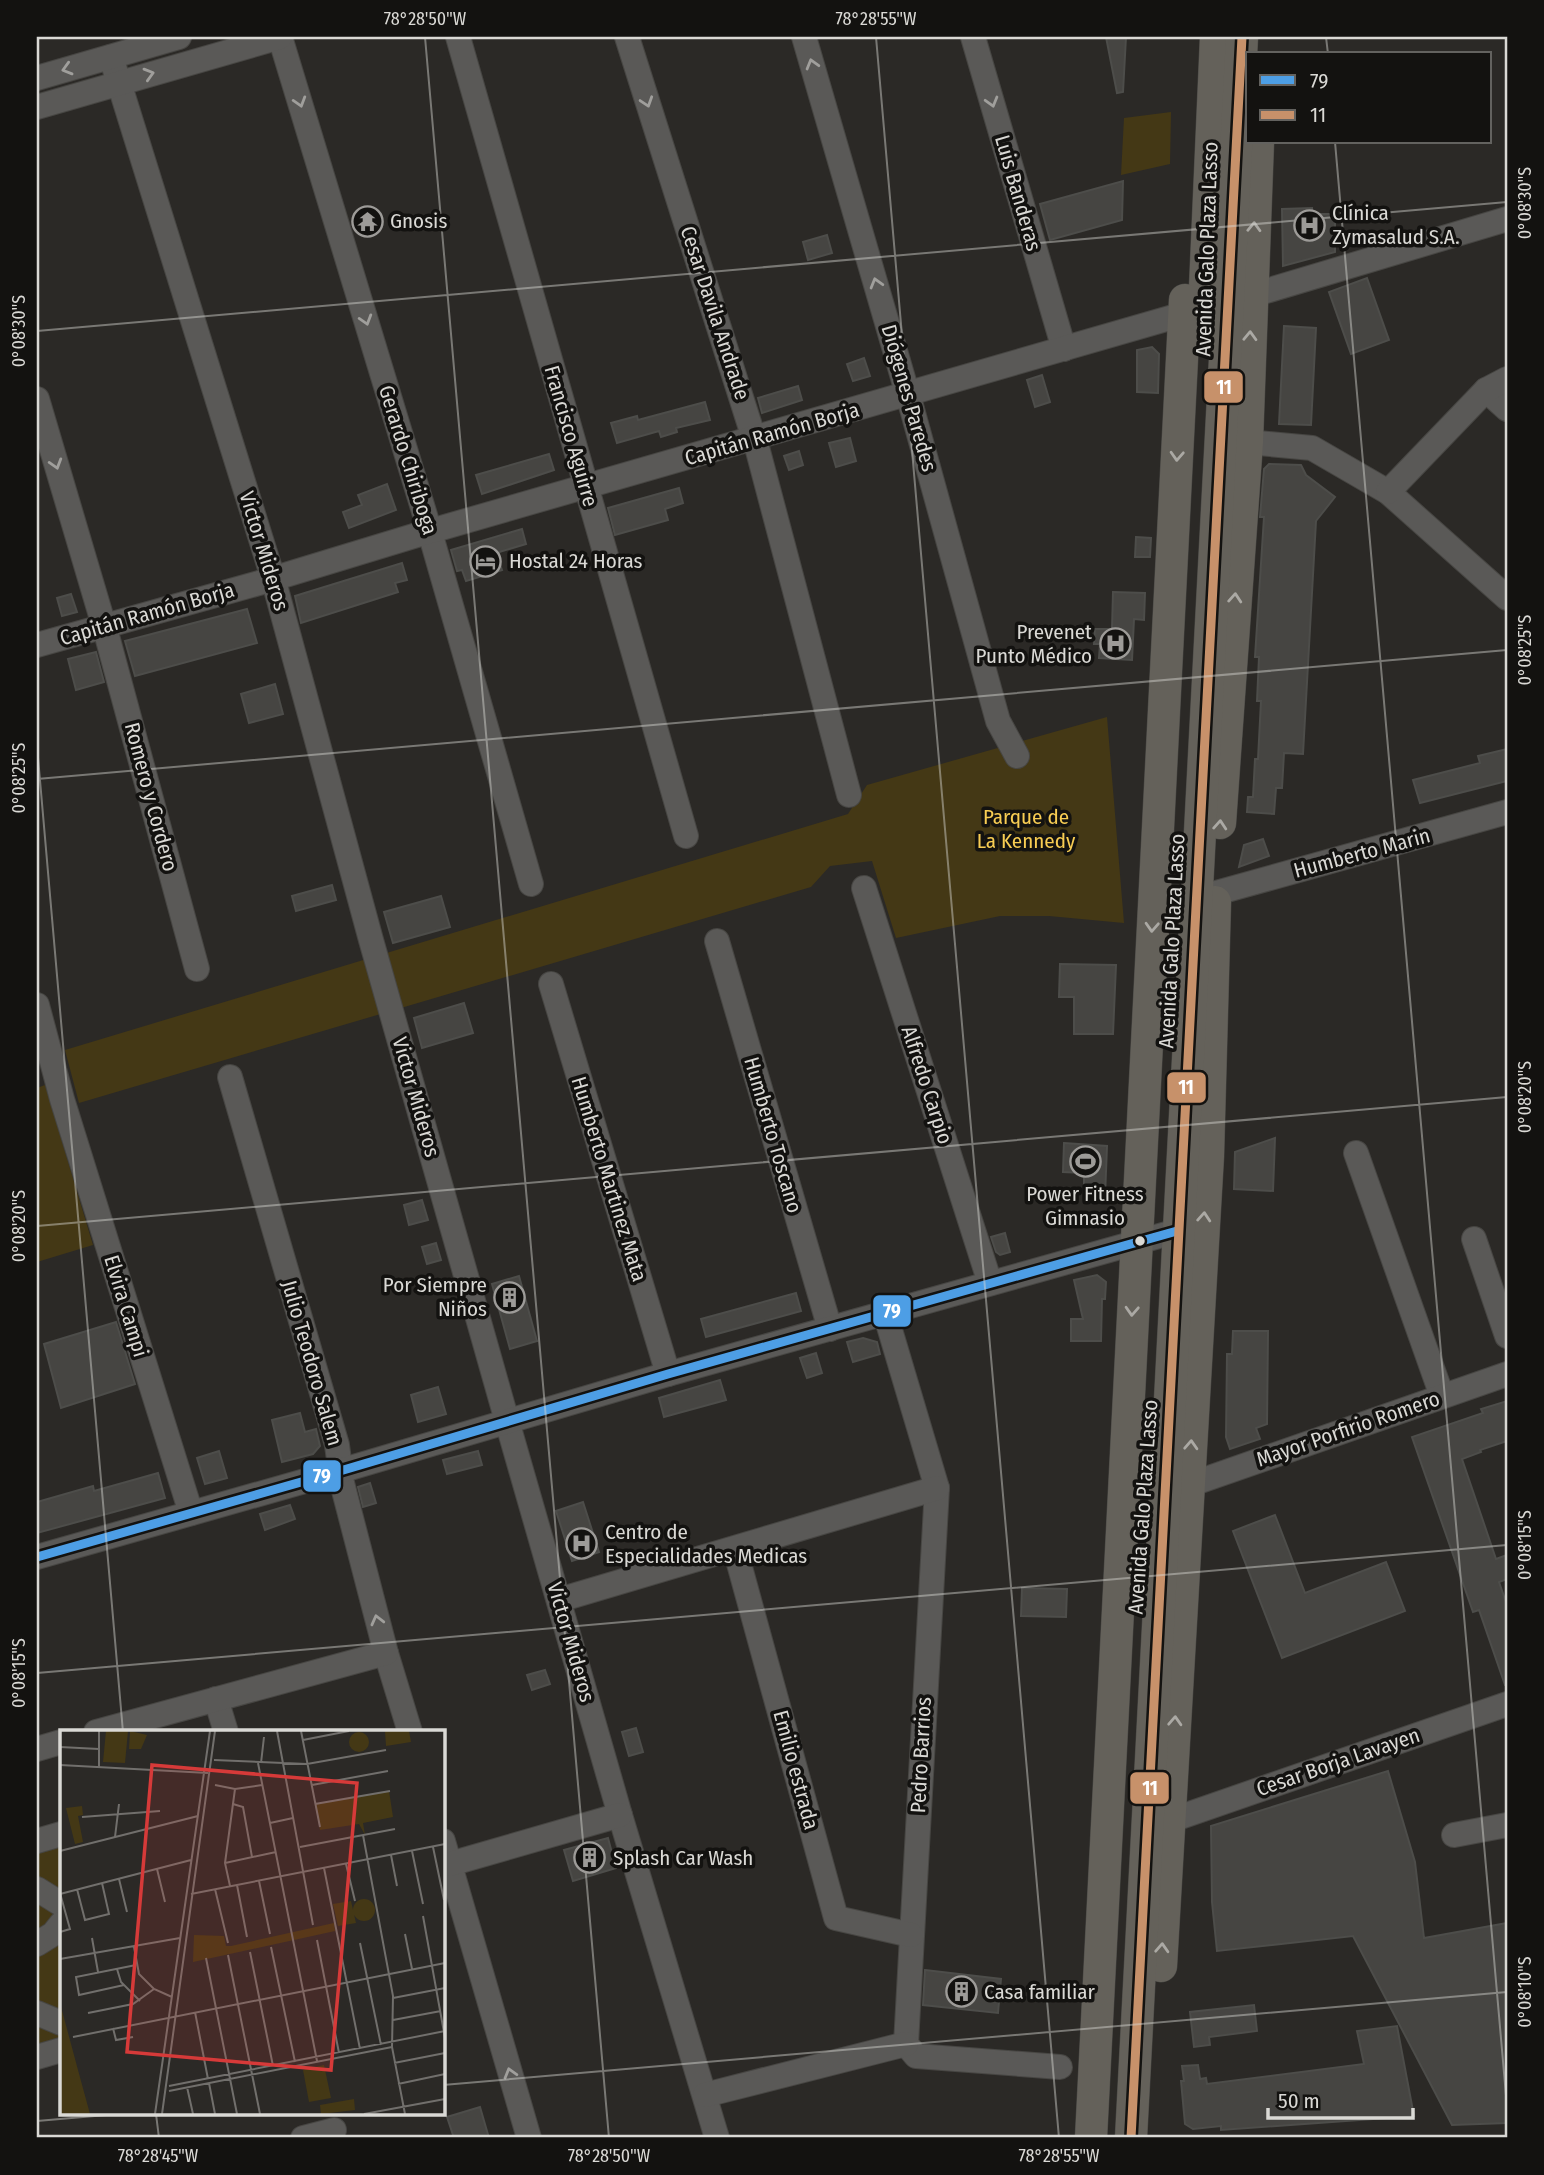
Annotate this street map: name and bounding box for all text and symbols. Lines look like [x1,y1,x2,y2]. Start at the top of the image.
text: 78°28'50"W [384,8,467,30]
text: 78°28'55"W [836,8,917,30]
legend [1246,52,1492,144]
one-way arrow [806,59,821,71]
one-way arrow [61,61,73,76]
one-way arrow [143,67,155,82]
text: 79 [1310,68,1328,94]
one-way arrow [639,95,654,107]
one-way arrow [291,96,306,108]
one-way arrow [983,96,998,108]
text: 11 [1310,102,1326,128]
street label: Luis Banderas [989,132,1047,254]
street label: Avenida Galo Plaza Lasso [1190,141,1224,357]
text: 0°08'30"S [1514,167,1536,239]
place label: Clínica Zymasalud S.A. [1332,200,1459,250]
temple icon: Gnosis [350,204,384,238]
place label: Gnosis [390,208,447,234]
hospital icon: Clínica Zymasalud S.A. [1292,208,1326,242]
one-way arrow [1247,221,1262,232]
street label: Cesar Davila Andrade [675,223,755,403]
one-way arrow [869,277,884,289]
text: 0°08'30"S [8,295,30,367]
one-way arrow [357,313,372,325]
street label: Diógenes Paredes [876,322,942,475]
one-way arrow [1242,330,1257,341]
street label: Francisco Aguirre [538,362,604,510]
line badge: 11 [1203,370,1244,404]
text: 11 [1216,376,1232,399]
street label: Gerardo Chiriboga [373,382,443,538]
street label: Capitán Ramón Borja [682,397,862,471]
one-way arrow [1169,450,1184,461]
one-way arrow [48,458,63,470]
street label: Victor Mideros [234,488,294,614]
hotel icon: Hostal 24 Horas [469,544,503,578]
place label: Hostal 24 Horas [509,548,643,574]
street label: Capitán Ramón Borja [57,577,237,651]
one-way arrow [1227,593,1242,604]
text: 0°08'25"S [1514,614,1536,685]
place label: Prevenet Punto Médico [975,619,1092,669]
hospital icon: Prevenet Punto Médico [1098,627,1132,661]
street label: Romero y Cordero [119,720,183,874]
text: 0°08'25"S [8,742,30,813]
park label: Parque de La Kennedy [977,804,1076,854]
one-way arrow [1212,819,1227,830]
street label: Humberto Marin [1291,822,1433,884]
street label: Avenida Galo Plaza Lasso [1153,833,1191,1049]
one-way arrow [1145,922,1160,933]
street label: Alfredo Carpio [896,1023,958,1147]
street label: Victor Mideros [386,1034,446,1160]
street label: Humberto Toscano [738,1054,808,1216]
text: 0°08'20"S [1514,1061,1536,1133]
line badge: 11 [1166,1071,1207,1104]
street label: Humberto Martinez Mata [565,1073,653,1285]
text: 11 [1178,1076,1194,1099]
sports icon: Power Fitness Gimnasio [1068,1145,1102,1179]
place label: Power Fitness Gimnasio [1026,1181,1144,1231]
text: 0°08'20"S [8,1190,30,1262]
one-way arrow [1196,1212,1211,1223]
unlabelled marker [1133,1234,1147,1248]
street label: Elvira Campi [98,1252,154,1360]
place label: Por Siempre Niños [383,1272,487,1322]
street label: Julio Teodoro Salem [276,1277,348,1449]
building icon: Por Siempre Niños [493,1280,527,1314]
line badge: 79 [872,1294,912,1328]
text: 79 [883,1300,901,1323]
one-way arrow [1125,1306,1140,1317]
street label: Mayor Porfirio Romero [1253,1385,1443,1473]
street label: Avenida Galo Plaza Lasso [1123,1399,1163,1615]
one-way arrow [1183,1439,1198,1450]
line badge: 79 [302,1459,342,1493]
text: 79 [313,1465,331,1488]
text: 0°08'15"S [1514,1510,1536,1580]
place label: Centro de Especialidades Medicas [605,1519,807,1569]
hospital icon: Centro de Especialidades Medicas [565,1527,599,1561]
street label: Victor Mideros [541,1579,601,1705]
one-way arrow [371,1614,385,1626]
text: 0°08'15"S [8,1638,30,1708]
street label: Pedro Barrios [905,1696,937,1814]
street label: Emilio estrada [768,1707,824,1833]
one-way arrow [1167,1715,1182,1726]
street label: Cesar Borja Lavayen [1253,1722,1423,1802]
inset map [60,1730,444,2116]
line badge: 11 [1129,1771,1170,1805]
text: 11 [1142,1777,1158,1800]
building icon: Splash Car Wash [573,1841,607,1875]
place label: Splash Car Wash [613,1845,753,1871]
one-way arrow [1155,1942,1170,1953]
text: 0°08'10"S [1514,1956,1536,2028]
building icon: Casa familiar [944,1975,978,2009]
place label: Casa familiar [984,1979,1095,2005]
one-way arrow [503,2067,518,2079]
scale bar [1268,2077,1413,2121]
text: 50 m [1278,2088,1320,2114]
text: 78°28'45"W [118,2145,199,2167]
text: 78°28'50"W [568,2145,651,2167]
text: 78°28'55"W [1019,2145,1100,2167]

